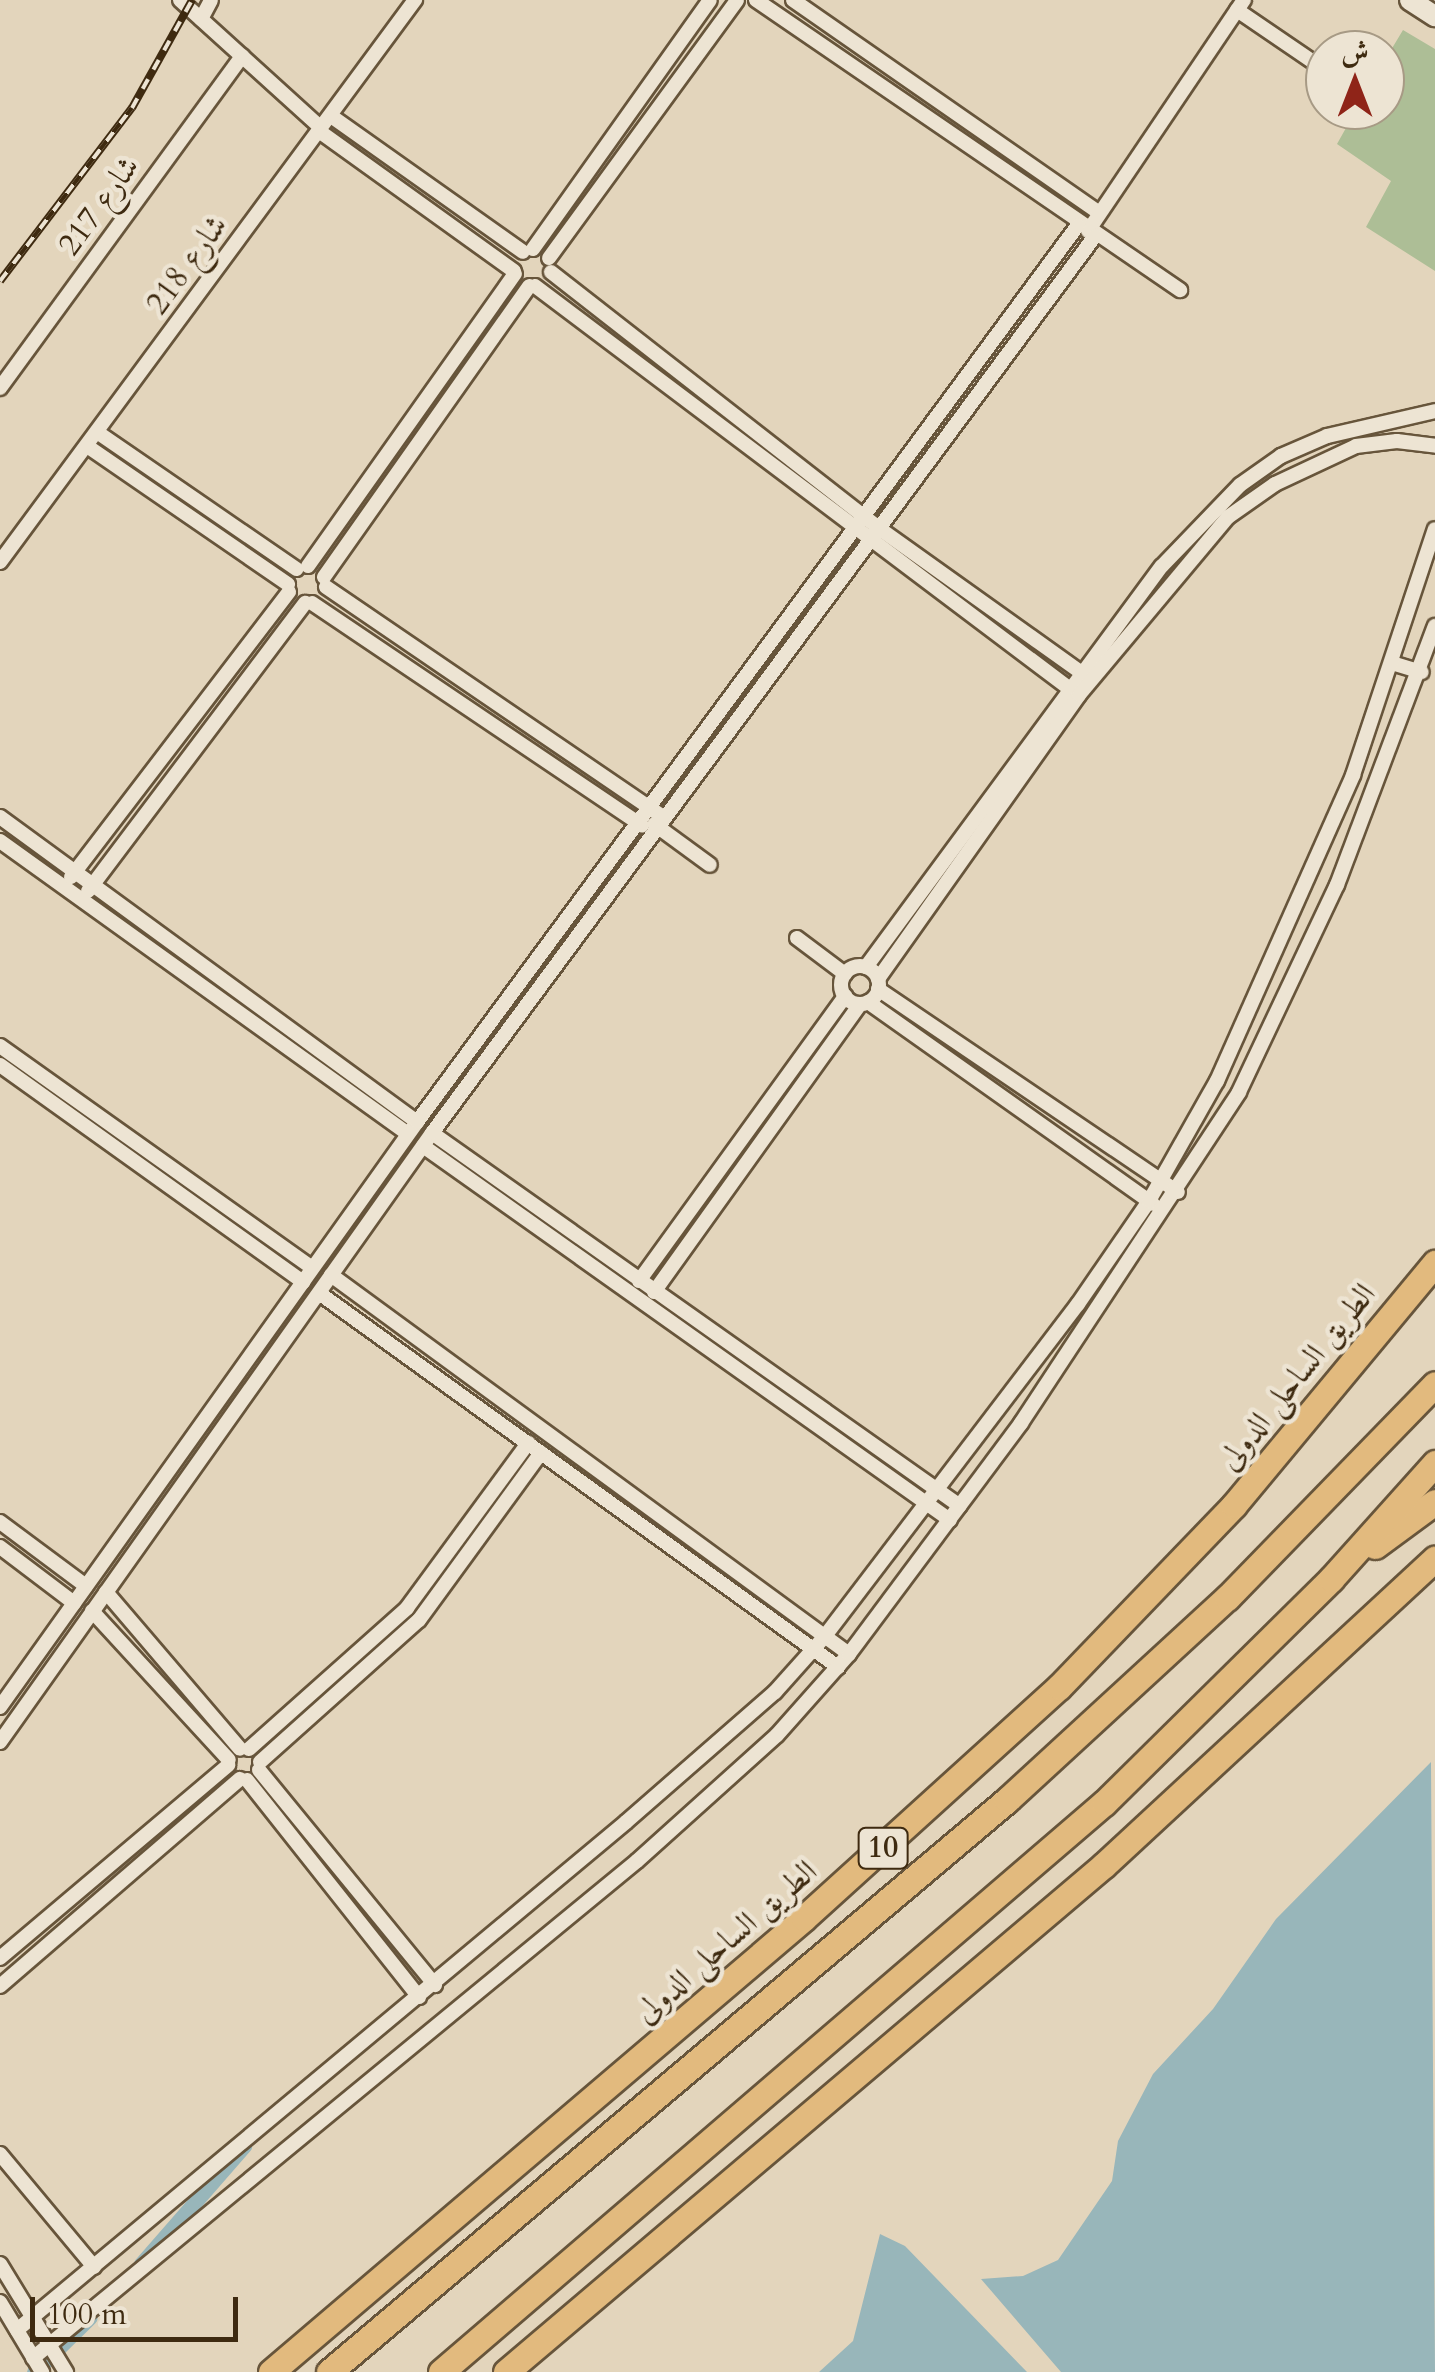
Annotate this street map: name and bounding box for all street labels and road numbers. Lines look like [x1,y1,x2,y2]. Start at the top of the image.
street label: شارع 217 [50,149,148,263]
street label: شارع 218 [138,208,236,322]
street label: الطريق الساحلى الدولى [1210,1276,1384,1478]
road number: 10 [856,1823,910,1873]
street label: الطريق الساحلى الدولى [627,1852,825,2032]

